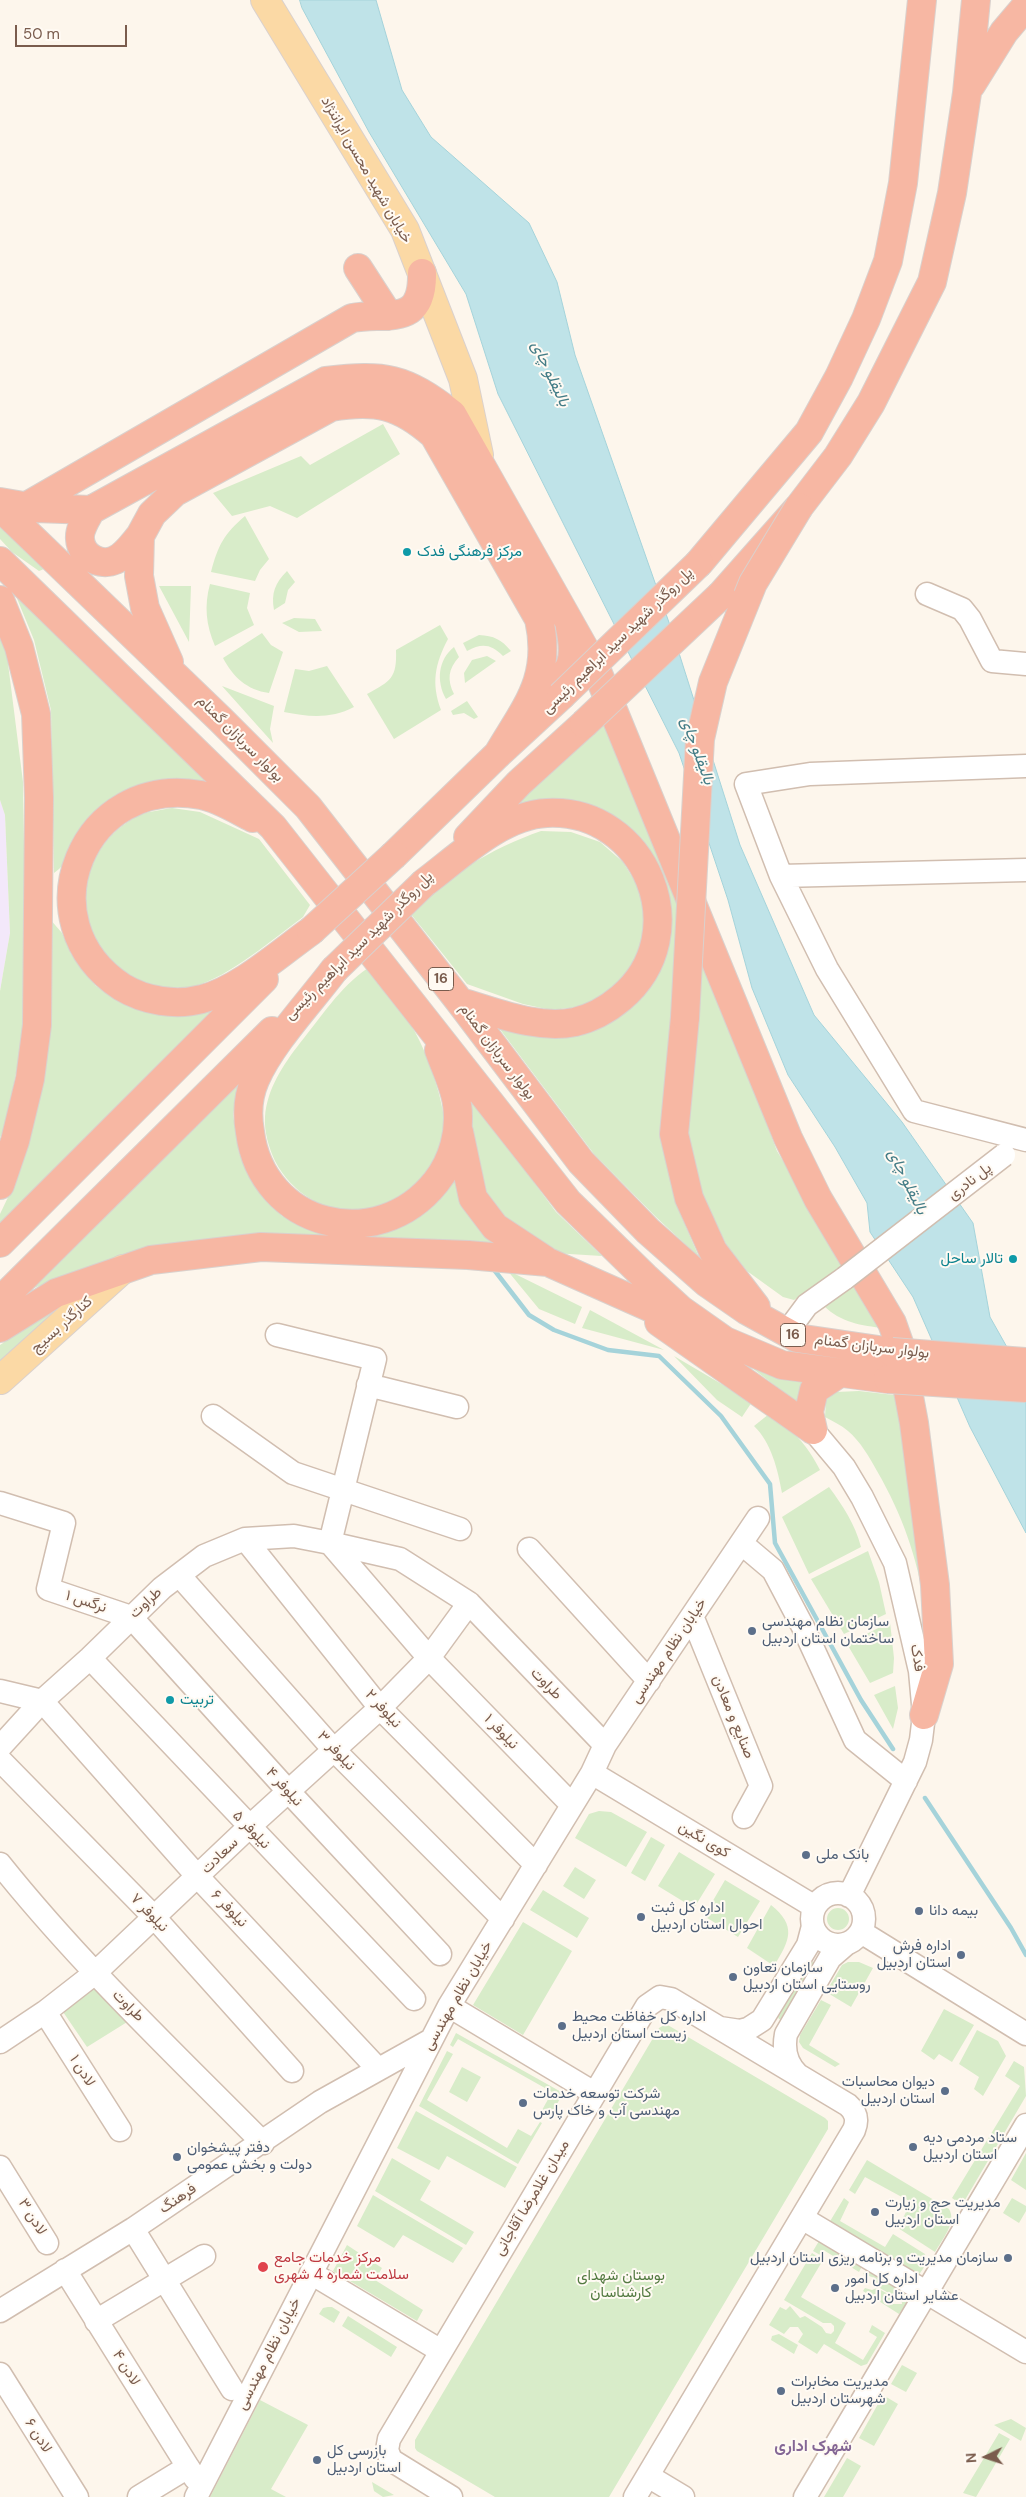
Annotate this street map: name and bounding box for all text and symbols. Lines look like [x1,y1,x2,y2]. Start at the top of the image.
scale bar [18,15,130,47]
text: 50 m [23,24,60,44]
street label: خیابان شهید محسن ایراننژاد [317,93,415,247]
water label: بالیقلو چای [526,338,574,410]
place label: مرکز فرهنگی فدک [417,543,522,561]
marker: مرکز فرهنگی فدک [401,546,413,558]
street label: پل روگذر شهید سید ابراهیم رئیسی [539,564,697,718]
street label: بولوار سربازان گمنام [193,692,287,786]
water label: بالیقلو چای [676,715,718,787]
street label: پل روگذر شهید سید ابراهیم رئیسی [281,868,437,1024]
road number: 16 [428,968,454,991]
street label: بولوار سربازان گمنام [455,1001,539,1103]
water label: بالیقلو چای [883,1146,931,1218]
street label: پل نادری [945,1159,995,1205]
place label: تالار ساحل [941,1250,1003,1268]
marker: تالار ساحل [1007,1253,1019,1265]
street label: کنارگذر بسیج [27,1293,97,1357]
road number: 16 [780,1324,806,1346]
street label: بولوار سربازان گمنام [814,1331,930,1363]
street label: طراوت [126,1584,166,1622]
street label: نرگس ۱ [63,1587,109,1617]
street label: خیابان نظام مهندسی [627,1595,711,1707]
place label: سازمان نظام مهندسی ساختمان استان اردبیل [762,1613,894,1648]
marker: سازمان نظام مهندسی ساختمان استان اردبیل [746,1625,758,1637]
street label: فدک [906,1643,928,1673]
street label: طراوت [526,1664,566,1704]
street label: صنایع و معادن [708,1673,758,1761]
street label: نیلوفر ۲ [361,1686,405,1732]
place label: تربیت [180,1691,214,1709]
marker: تربیت [164,1694,176,1706]
street label: نیلوفر ۱ [480,1711,522,1753]
street label: نیلوفر ۳ [313,1727,359,1775]
street label: نیلوفر ۴ [262,1764,306,1810]
street label: نیلوفر ۵ [228,1807,274,1853]
street label: کوی نگین [675,1818,733,1862]
street label: سعادت [198,1834,242,1878]
place label: بانک ملی [816,1846,869,1864]
marker: بانک ملی [800,1849,812,1861]
street label: نیلوفر ۶ [207,1887,251,1931]
street label: نیلوفر ۷ [126,1890,172,1936]
place label: اداره کل ثبت احوال استان اردبیل [651,1899,762,1934]
place label: بیمه دانا [929,1902,978,1920]
marker: بیمه دانا [913,1905,925,1917]
marker: اداره کل ثبت احوال استان اردبیل [635,1911,647,1923]
place label: اداره فرش استان اردبیل [877,1937,951,1972]
street label: خیابان نظام مهندسی [419,1938,497,2054]
marker: اداره فرش استان اردبیل [955,1949,967,1961]
place label: سازمان تعاون روستایی استان اردبیل [743,1959,871,1994]
marker: سازمان تعاون روستایی استان اردبیل [727,1971,739,1983]
street label: طراوت [108,1986,148,2026]
place label: اداره کل خفاظت محیط زیست استان اردبیل [572,2008,706,2043]
marker: اداره کل خفاظت محیط زیست استان اردبیل [556,2020,568,2032]
street label: لادن ۱ [65,2052,99,2090]
place label: دیوان محاسبات استان اردبیل [842,2073,935,2108]
place label: شرکت توسعه خدمات مهندسی آب و خاک پارس [533,2085,680,2120]
marker: دیوان محاسبات استان اردبیل [939,2085,951,2097]
marker: شرکت توسعه خدمات مهندسی آب و خاک پارس [517,2097,529,2109]
place label: ستاد مردمی دیه استان اردبیل [923,2129,1017,2164]
street label: میدان غلامرضا آقاجانی [490,2137,574,2259]
place label: دفتر پیشخوان دولت و بخش عمومی [187,2139,312,2174]
marker: ستاد مردمی دیه استان اردبیل [907,2141,919,2153]
marker: دفتر پیشخوان دولت و بخش عمومی [171,2151,183,2163]
street label: فرهنگ [156,2180,200,2218]
place label: مدیریت حج و زیارت استان اردبیل [885,2194,1000,2229]
street label: لادن ۳ [14,2195,50,2239]
marker: مدیریت حج و زیارت استان اردبیل [869,2206,881,2218]
place label: مرکز خدمات جامع سلامت شماره 4 شهری [274,2249,409,2284]
place label: سازمان مدیریت و برنامه ریزی استان اردبیل [750,2249,998,2267]
marker: سازمان مدیریت و برنامه ریزی استان اردبیل [1002,2252,1014,2264]
marker: مرکز خدمات جامع سلامت شماره 4 شهری [256,2260,270,2274]
park label: بوستان شهدای کارشناسان [577,2267,665,2302]
place label: اداره کل امور عشایر استان اردبیل [845,2270,959,2305]
marker: اداره کل امور عشایر استان اردبیل [829,2282,841,2294]
street label: خیابان نظام مهندسی [233,2295,305,2413]
street label: لادن ۴ [108,2347,144,2389]
place label: مدیریت مخابرات شهرستان اردبیل [791,2373,888,2408]
marker: مدیریت مخابرات شهرستان اردبیل [775,2385,787,2397]
street label: لادن ۶ [21,2415,55,2457]
north arrow [961,2432,1011,2482]
district label: شهرک اداری [774,2437,852,2457]
place label: بازرسی کل استان اردبیل [327,2442,401,2477]
text: N [962,2452,980,2464]
marker: بازرسی کل استان اردبیل [311,2454,323,2466]

